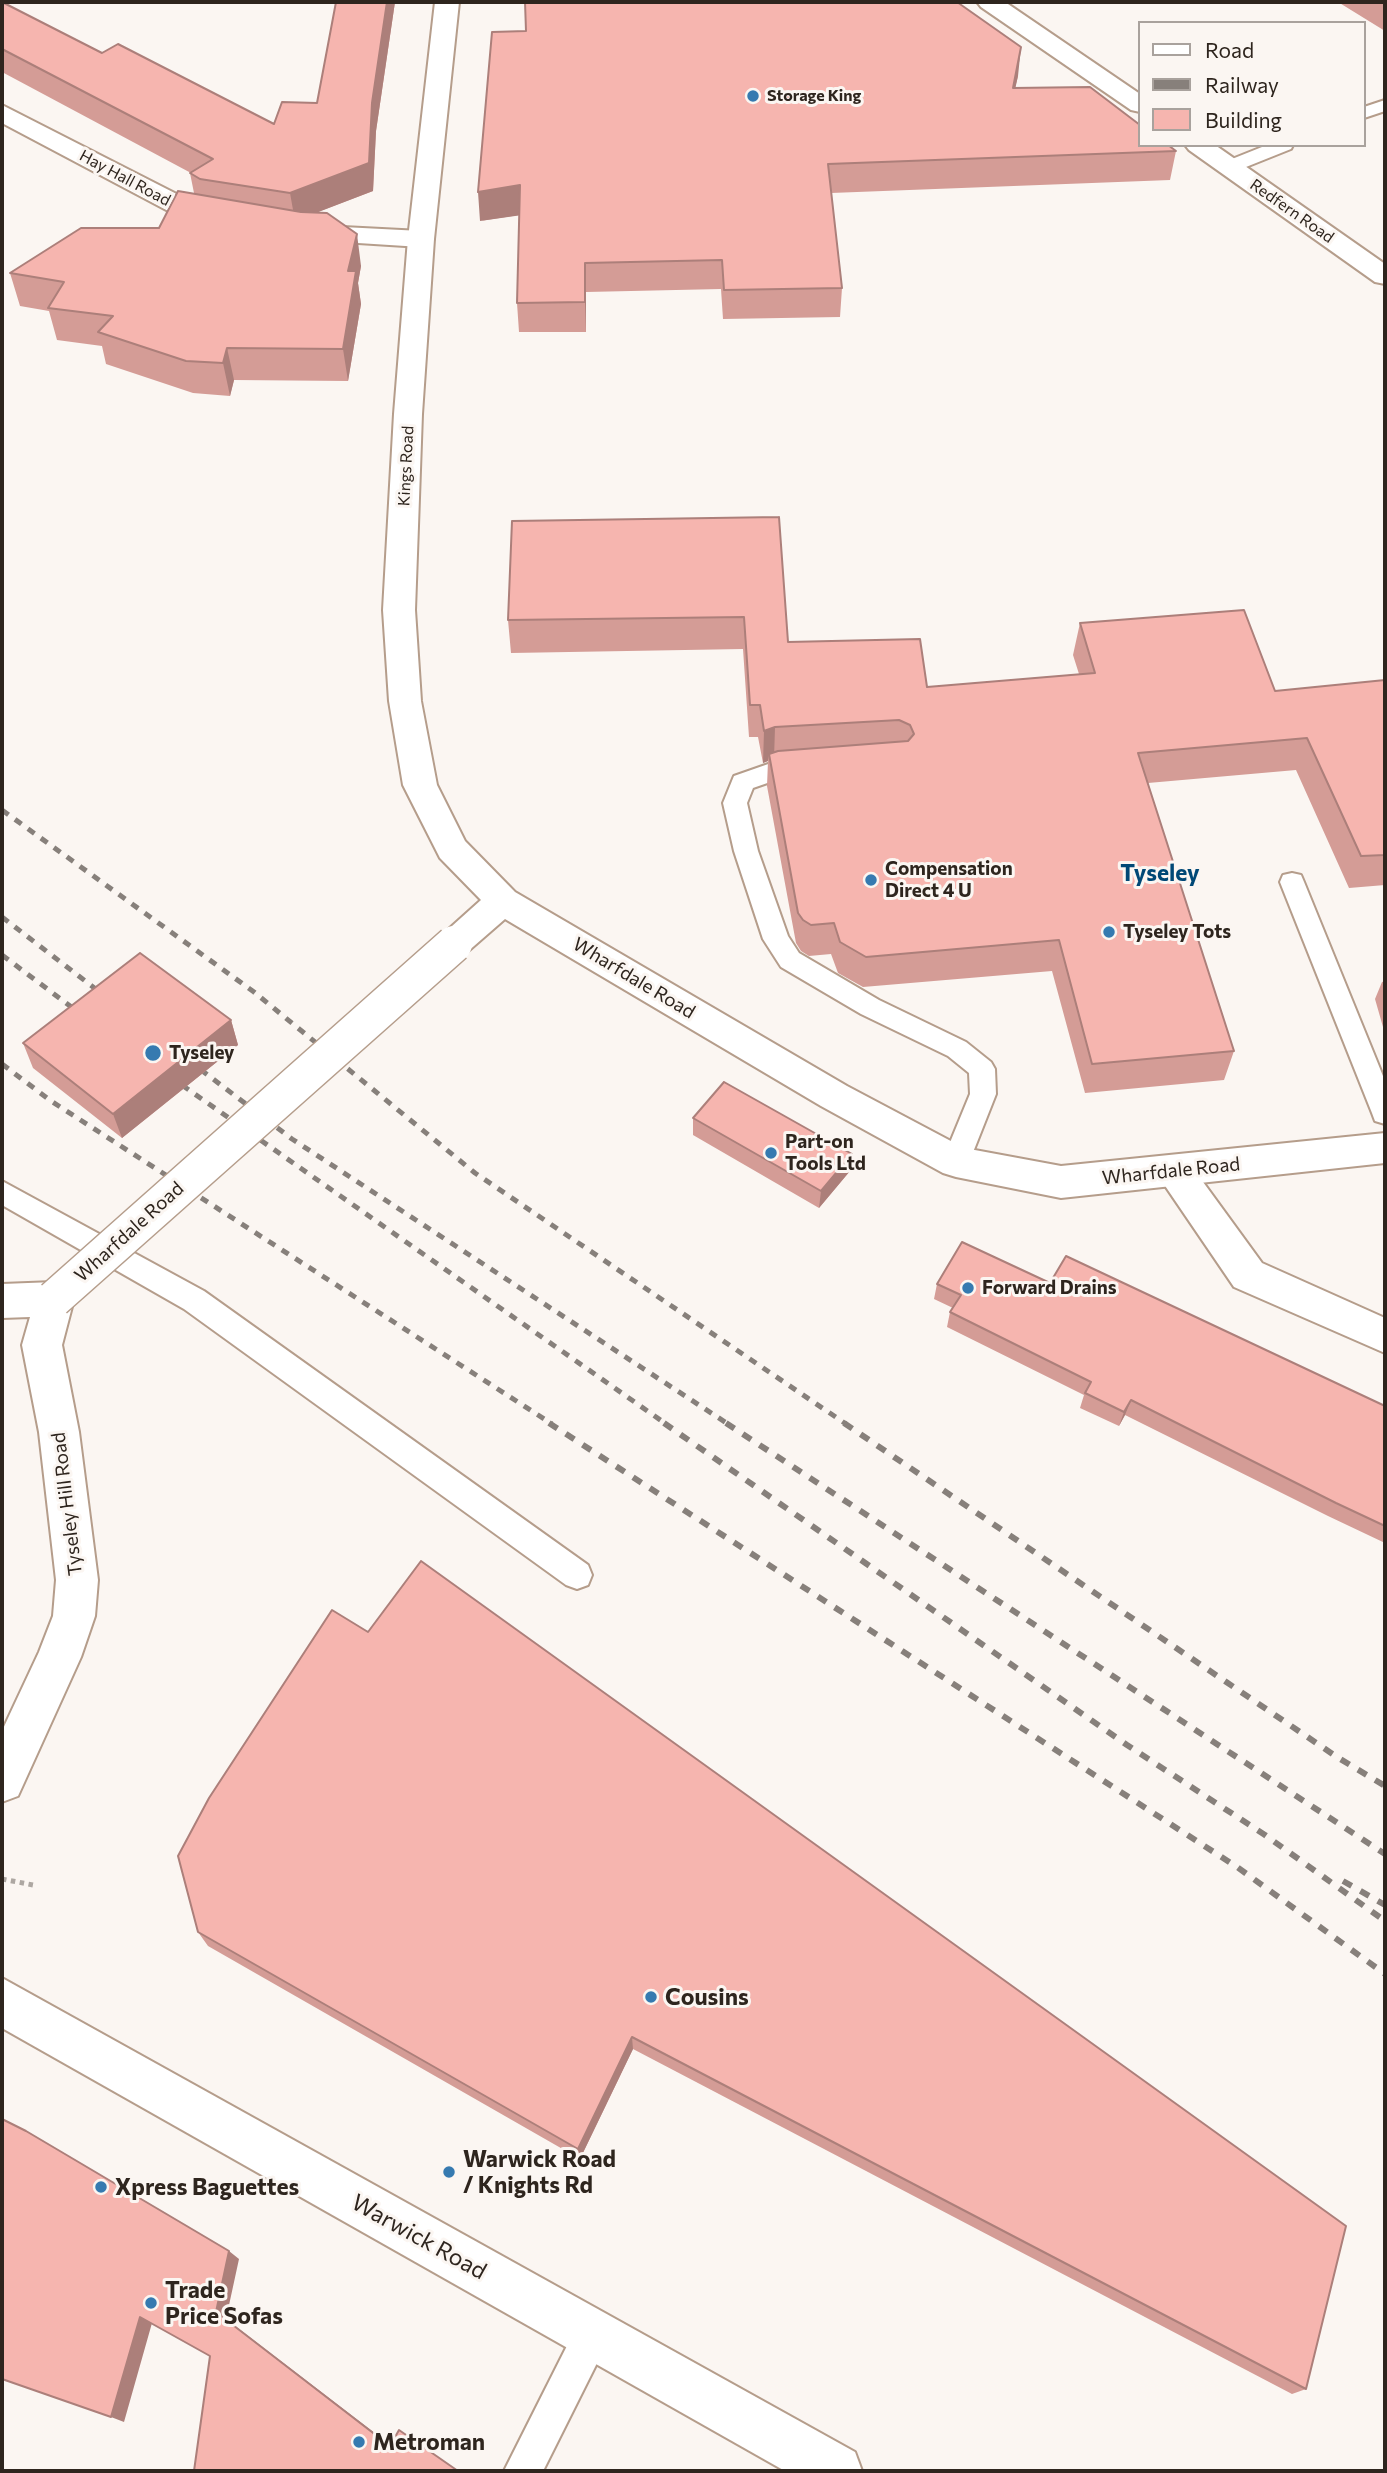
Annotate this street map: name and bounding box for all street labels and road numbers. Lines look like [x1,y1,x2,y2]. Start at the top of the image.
street label: Hay Hall Road [76,146,174,210]
street label: Redfern Road [1246,175,1338,247]
street label: Kings Road [394,425,418,507]
street label: Wharfdale Road [569,932,699,1024]
street label: Wharfdale Road [1101,1152,1241,1190]
street label: Wharfdale Road [70,1177,188,1287]
street label: Tyseley Hill Road [47,1431,87,1577]
street label: Warwick Road [347,2189,491,2285]

